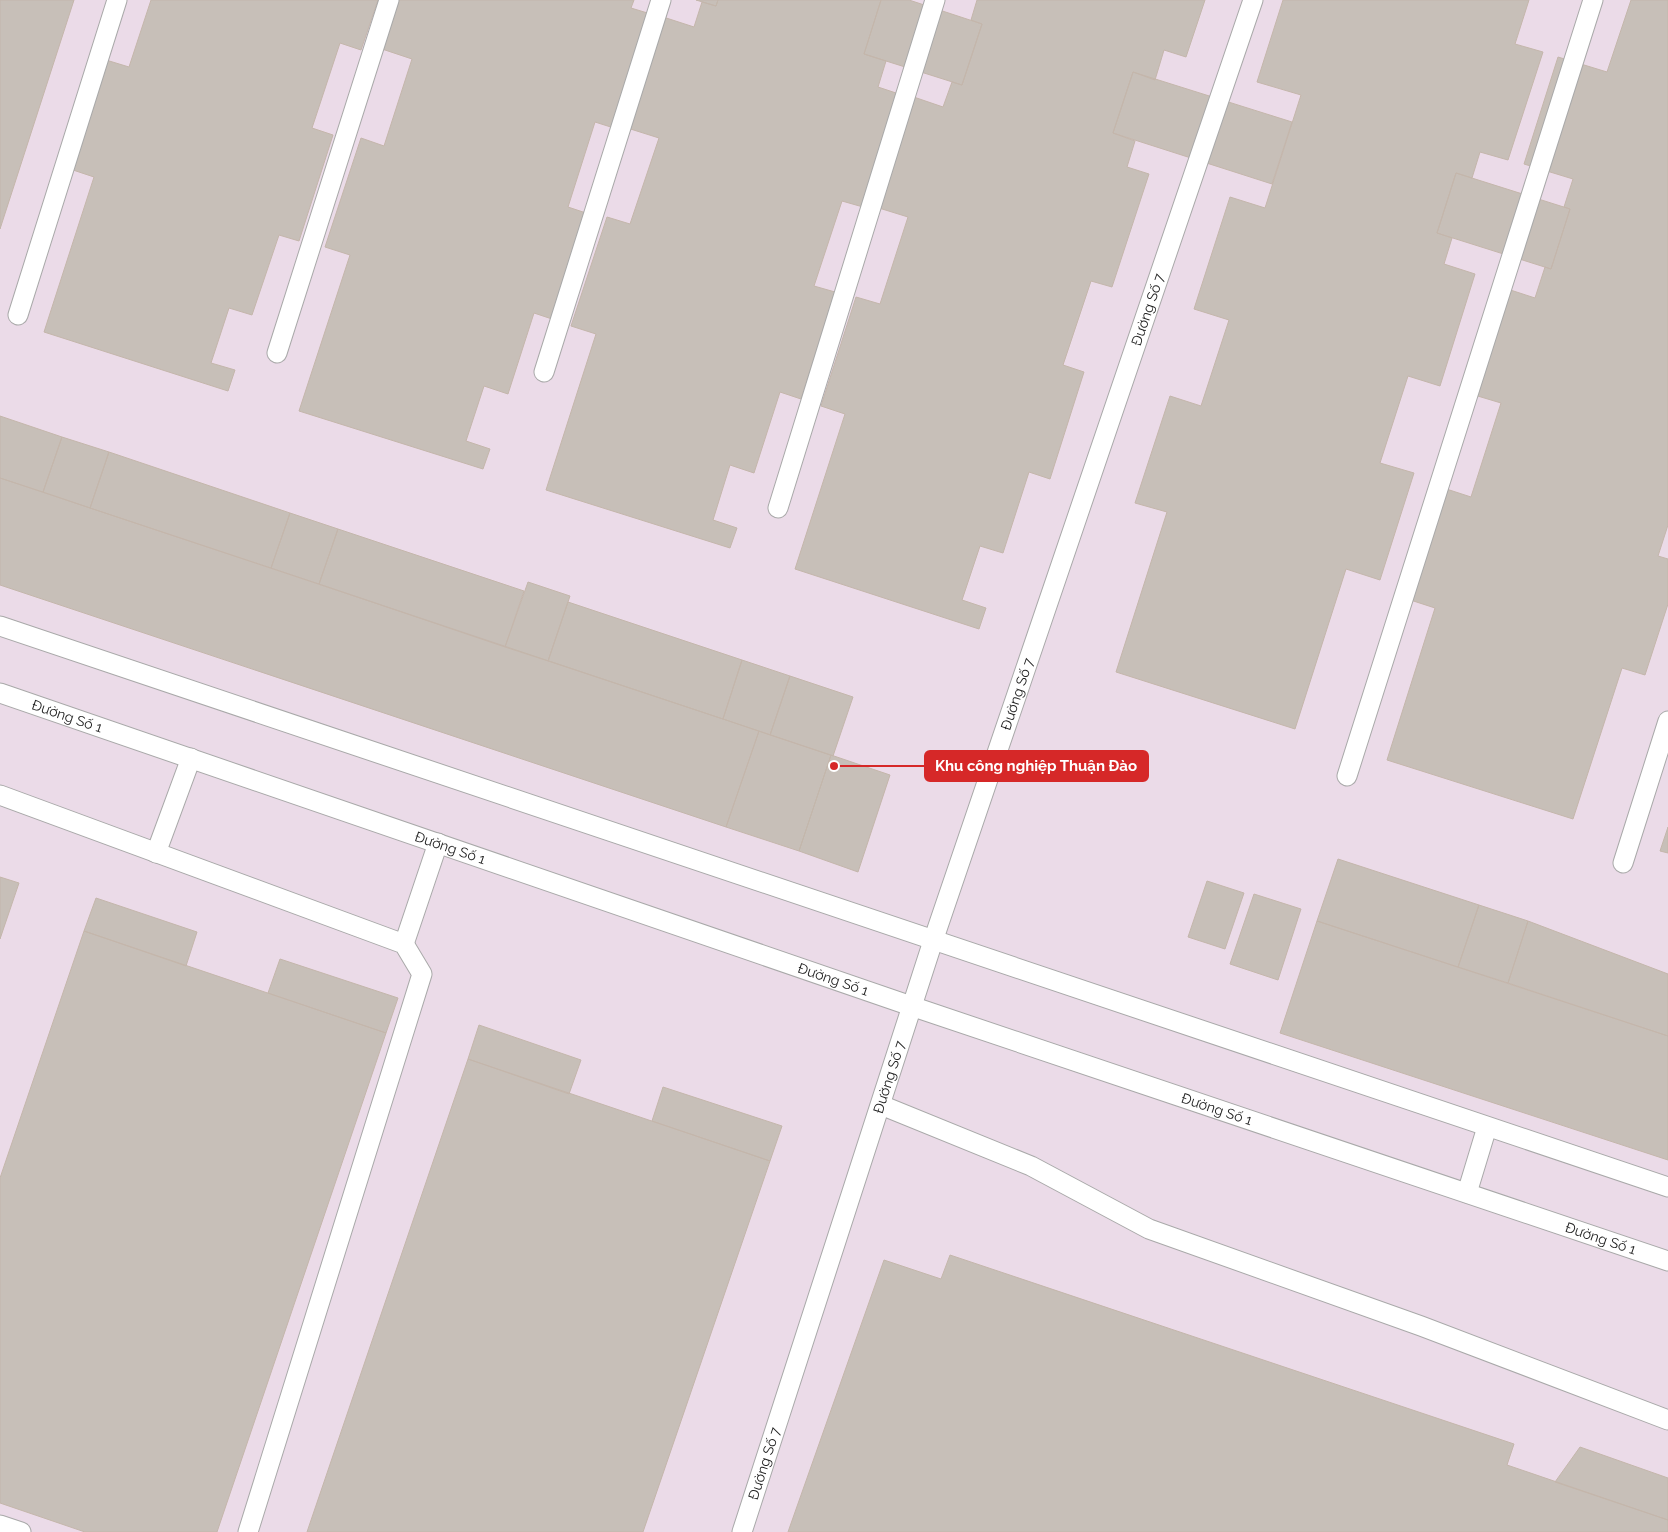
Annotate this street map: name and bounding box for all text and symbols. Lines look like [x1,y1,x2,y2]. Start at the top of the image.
street label: Đường Số 7 [1128,271,1168,348]
street label: Đường Số 7 [997,655,1037,732]
street label: Đường Số 1 [30,697,105,736]
callout: Khu công nghiệp Thuận Đào [925,751,1148,781]
text: Khu công nghiệp Thuận Đào [935,757,1137,775]
street label: Đường Số 1 [413,828,488,867]
street label: Đường Số 1 [796,960,871,999]
street label: Đường Số 7 [870,1038,908,1115]
street label: Đường Số 1 [1179,1090,1254,1128]
street label: Đường Số 1 [1563,1219,1638,1258]
street label: Đường Số 7 [745,1425,783,1502]

